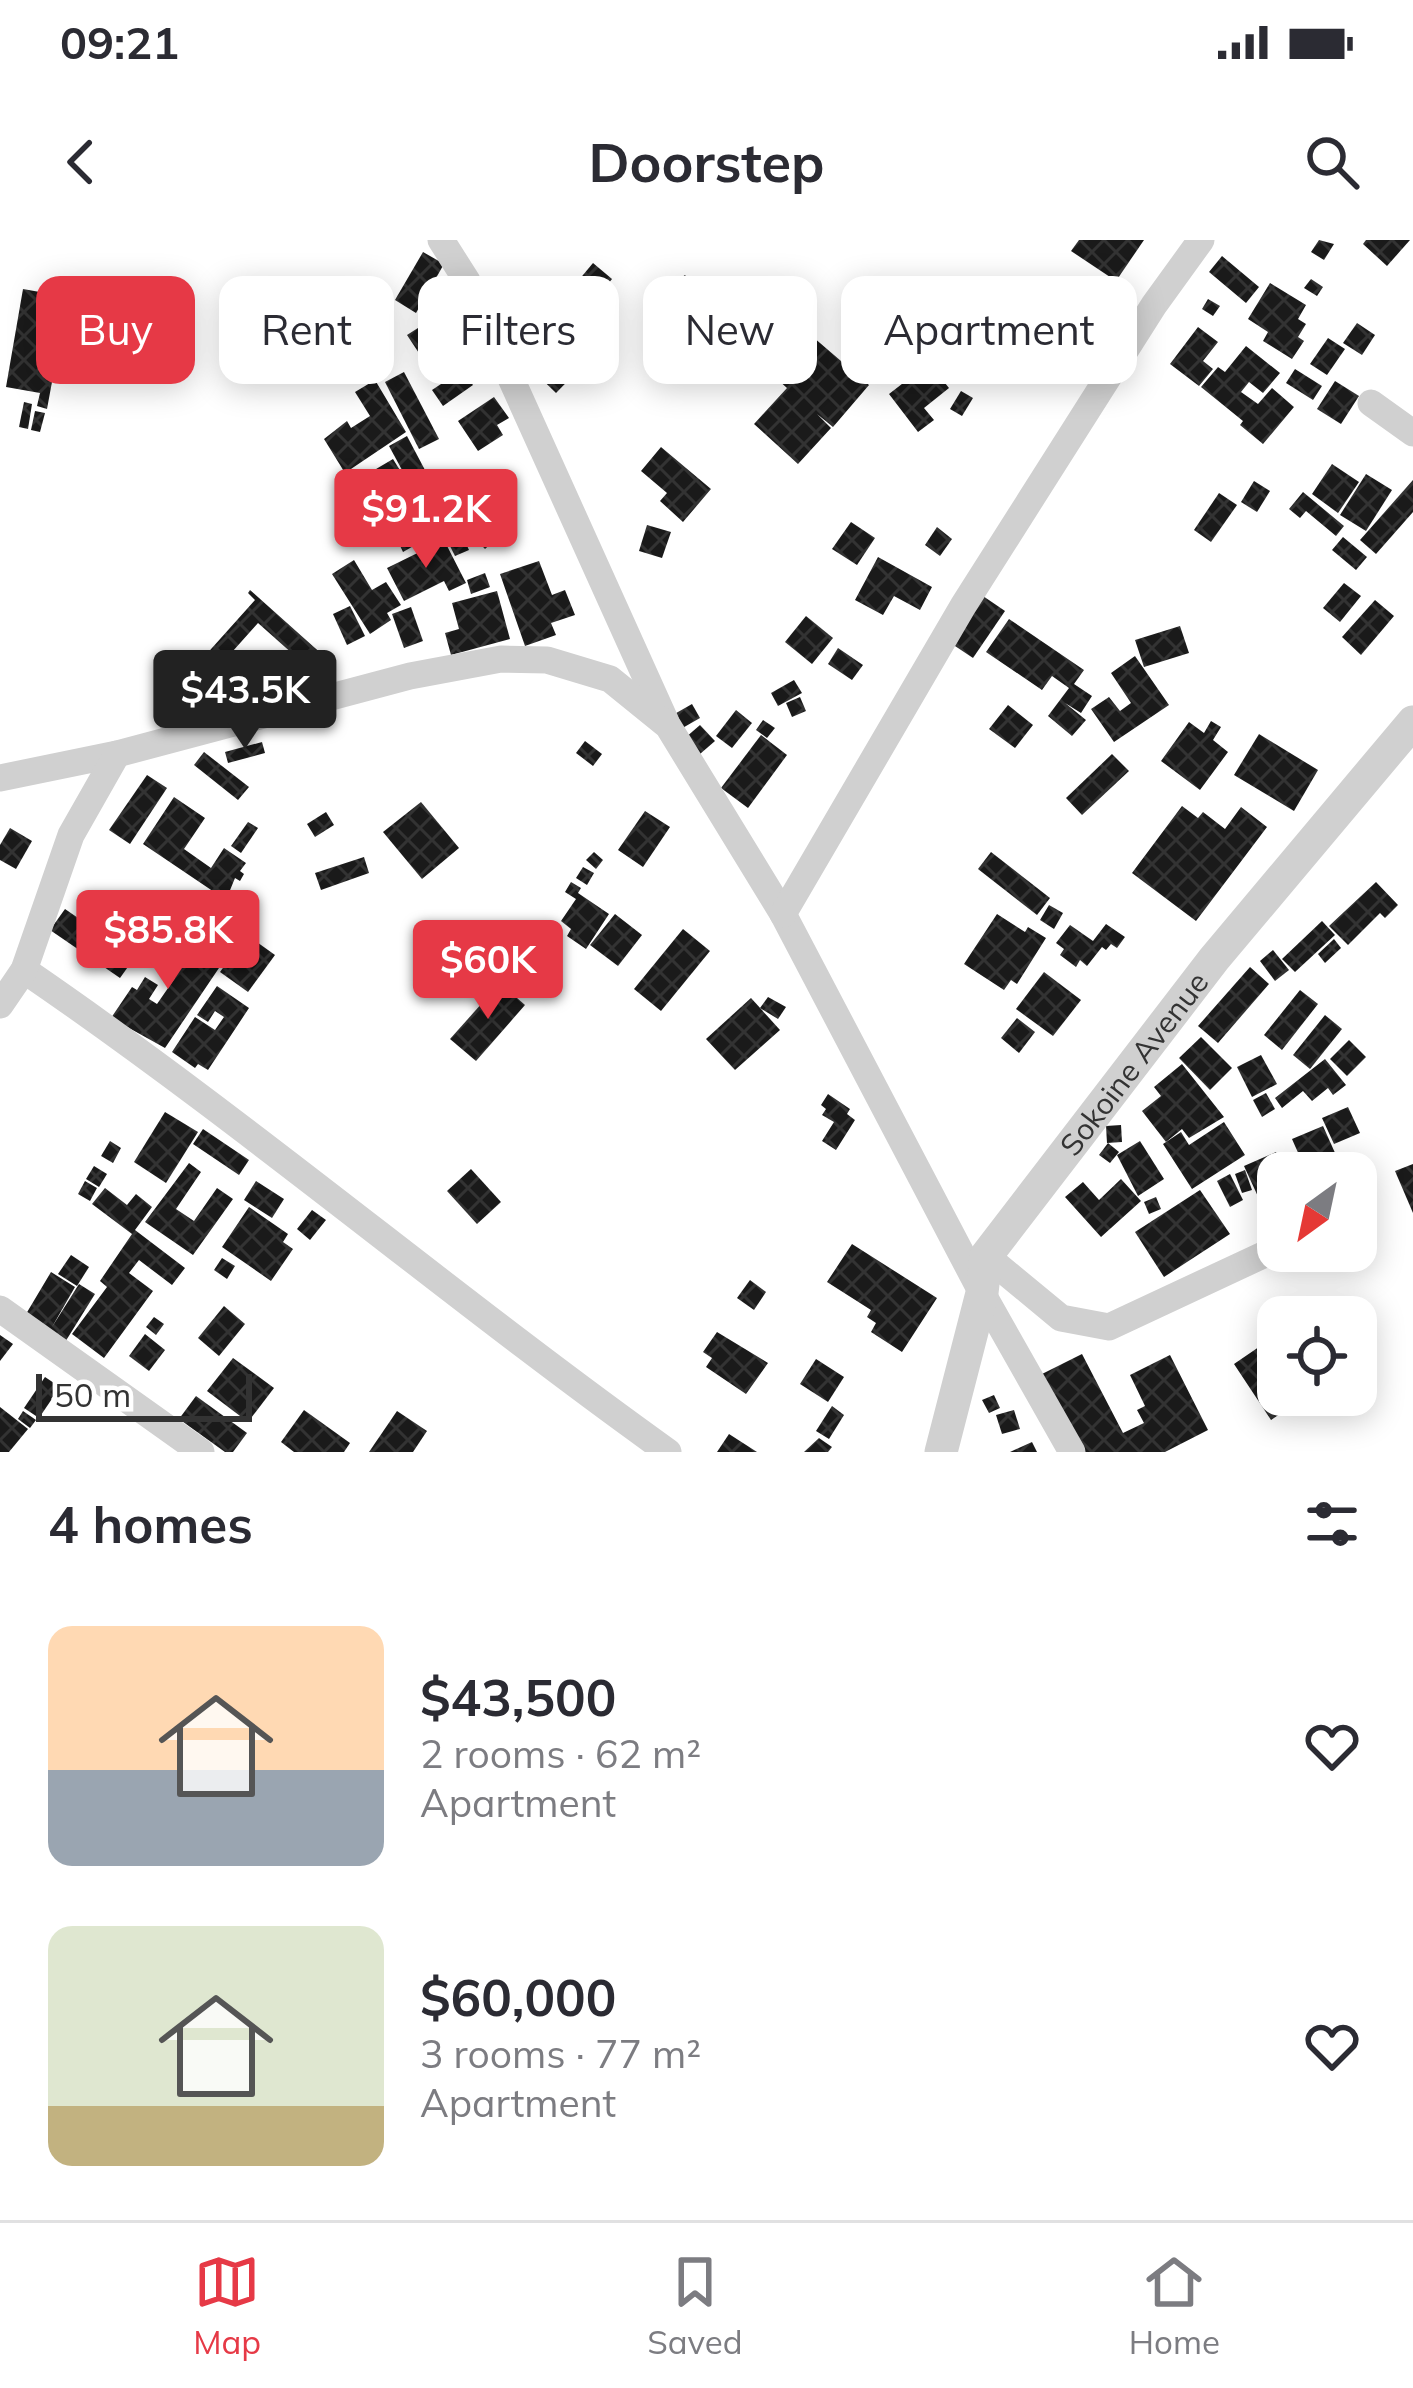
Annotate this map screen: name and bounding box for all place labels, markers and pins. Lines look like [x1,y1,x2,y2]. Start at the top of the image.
pin: $91.2K [328,469,524,571]
pin: $43.5K [147,650,343,752]
pin: $85.8K [70,890,266,992]
pin: $60K [417,920,559,1022]

